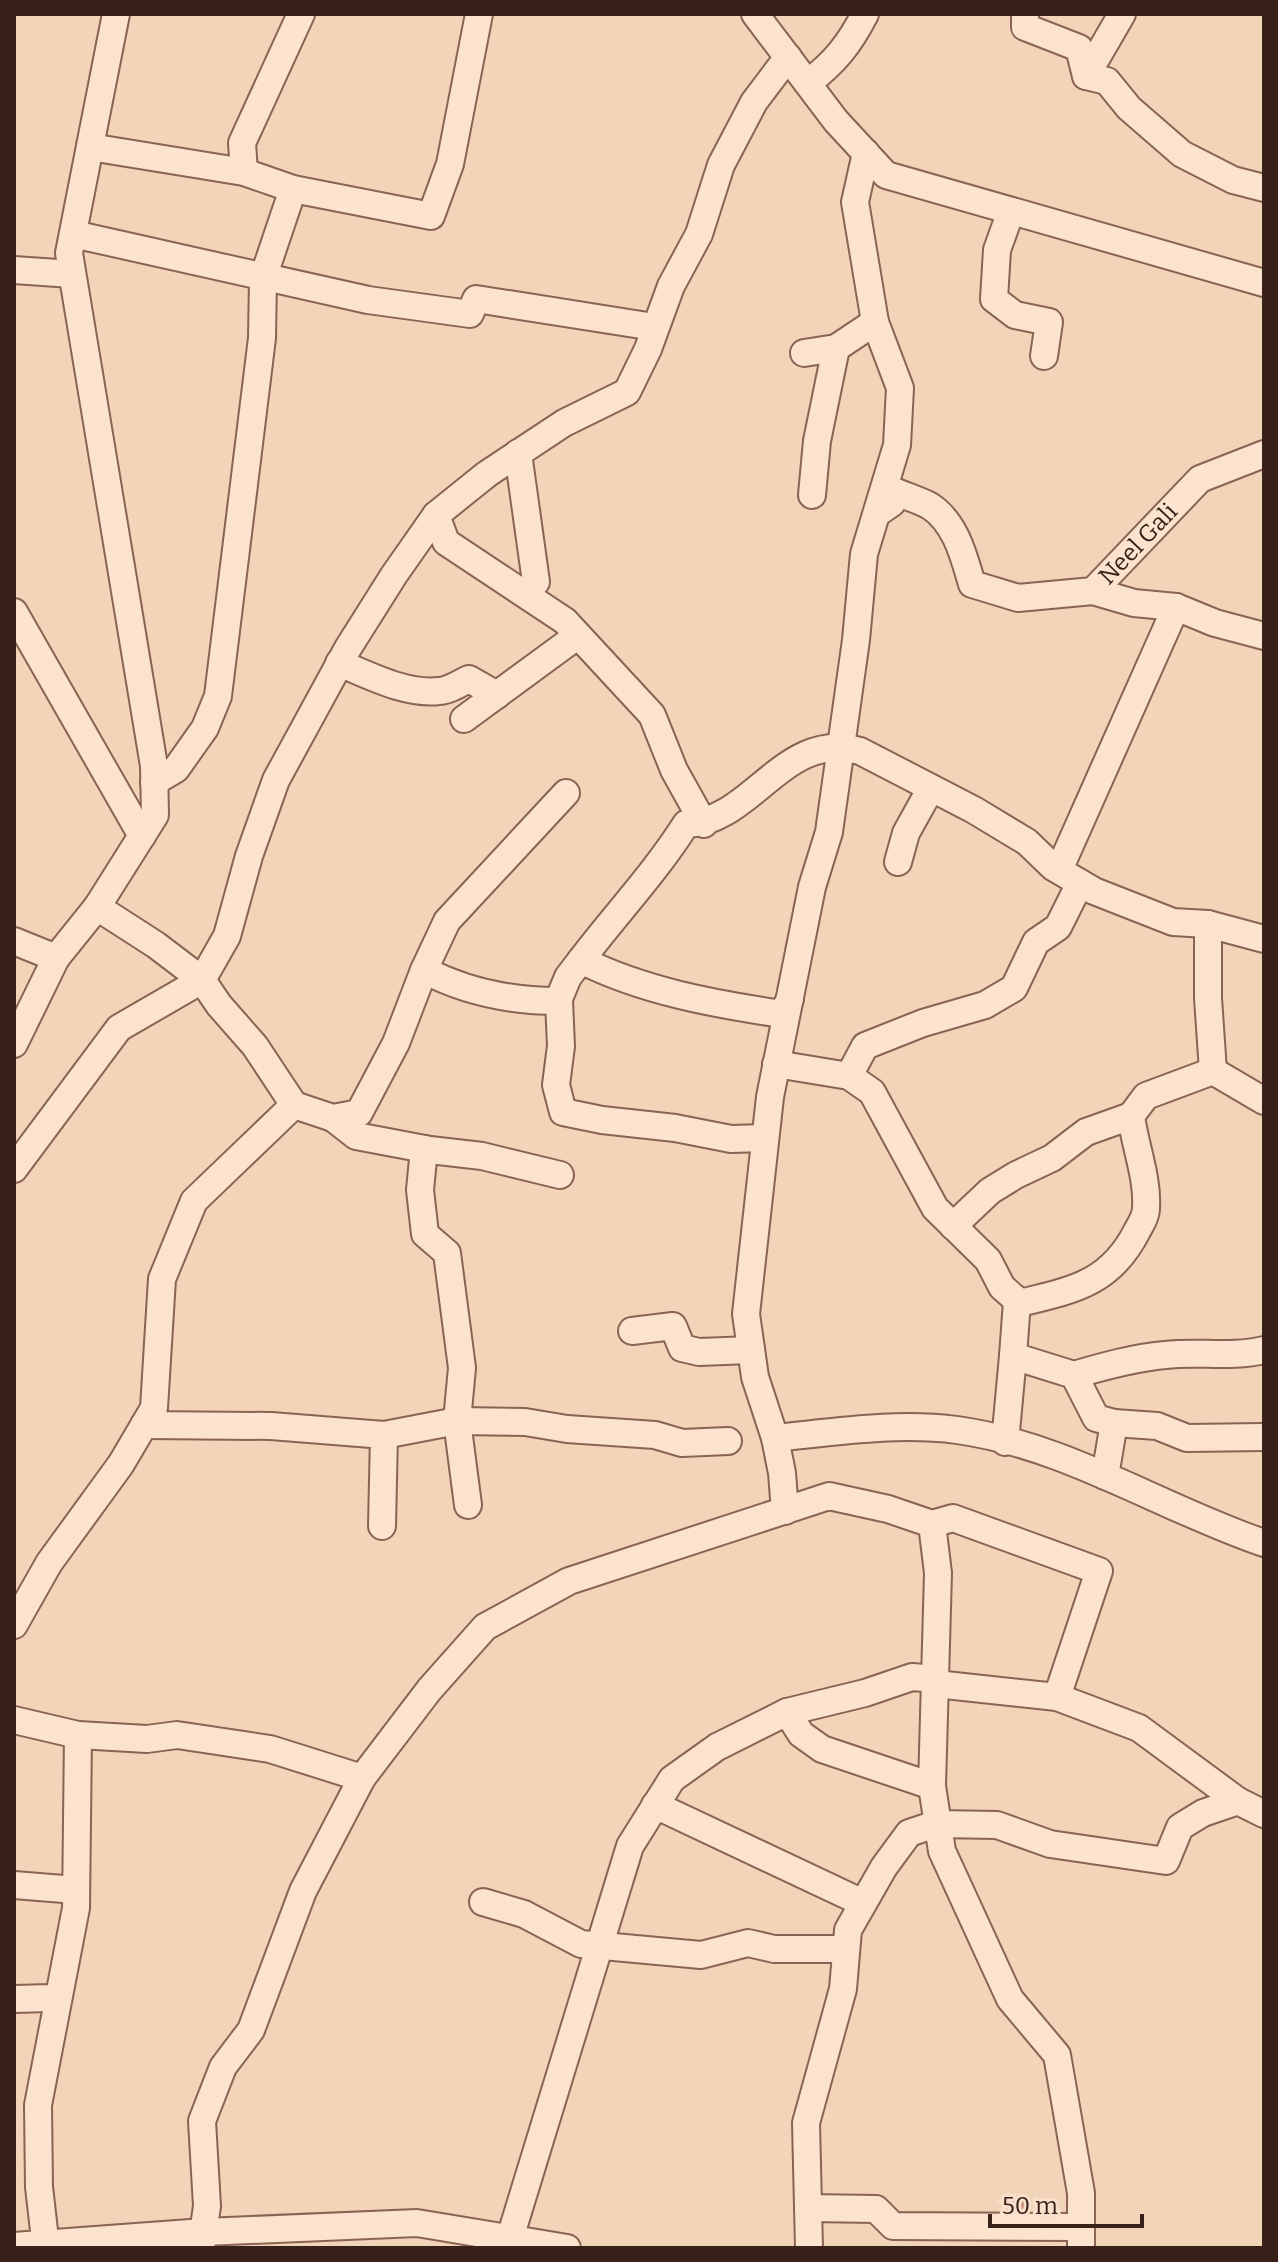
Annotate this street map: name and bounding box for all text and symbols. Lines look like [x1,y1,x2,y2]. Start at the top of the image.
street label: Neel Gali [1093,498,1183,590]
scale bar [990,2178,1142,2228]
text: 50 m [1002,2192,1058,2220]

